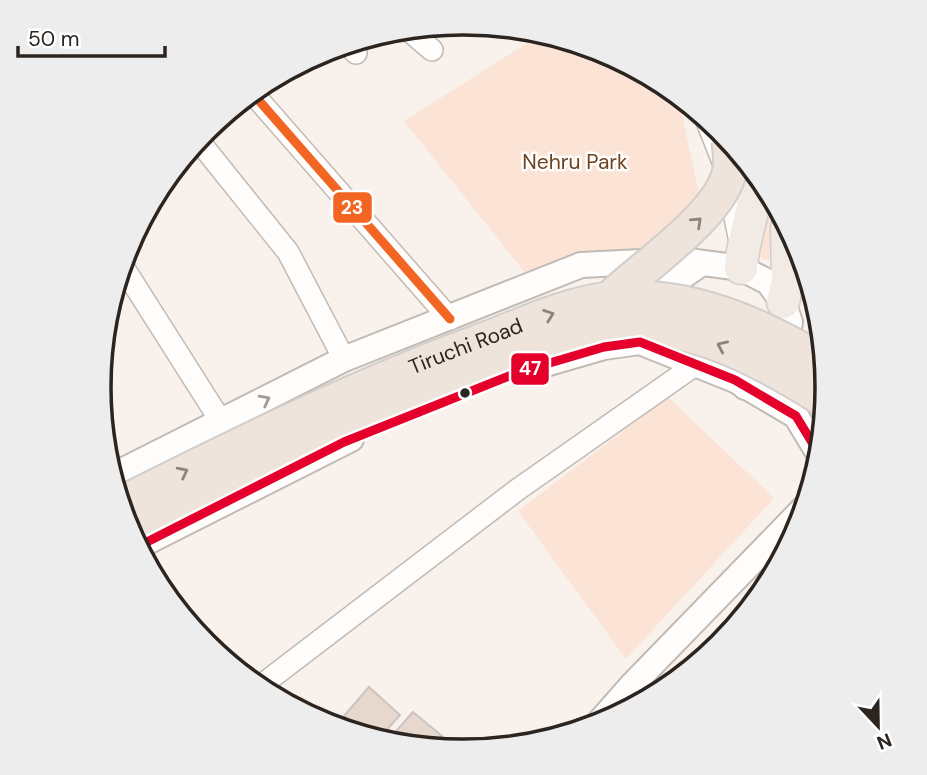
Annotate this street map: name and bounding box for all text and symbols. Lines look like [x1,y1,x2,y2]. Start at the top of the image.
scale bar [18,14,164,58]
text: 50 m [28,25,79,53]
park label: Nehru Park [522,148,628,176]
line badge: 23 [332,191,373,224]
text: 23 [341,195,363,220]
one-way arrow [689,217,702,230]
one-way arrow [542,309,554,323]
street label: Tiruchi Road [404,312,527,381]
one-way arrow [717,340,729,354]
line badge: 47 [510,352,550,386]
text: 47 [519,356,541,381]
unlabelled marker [458,386,472,400]
one-way arrow [258,395,270,409]
one-way arrow [176,467,188,481]
north arrow [843,691,913,761]
text: N [873,727,895,755]

